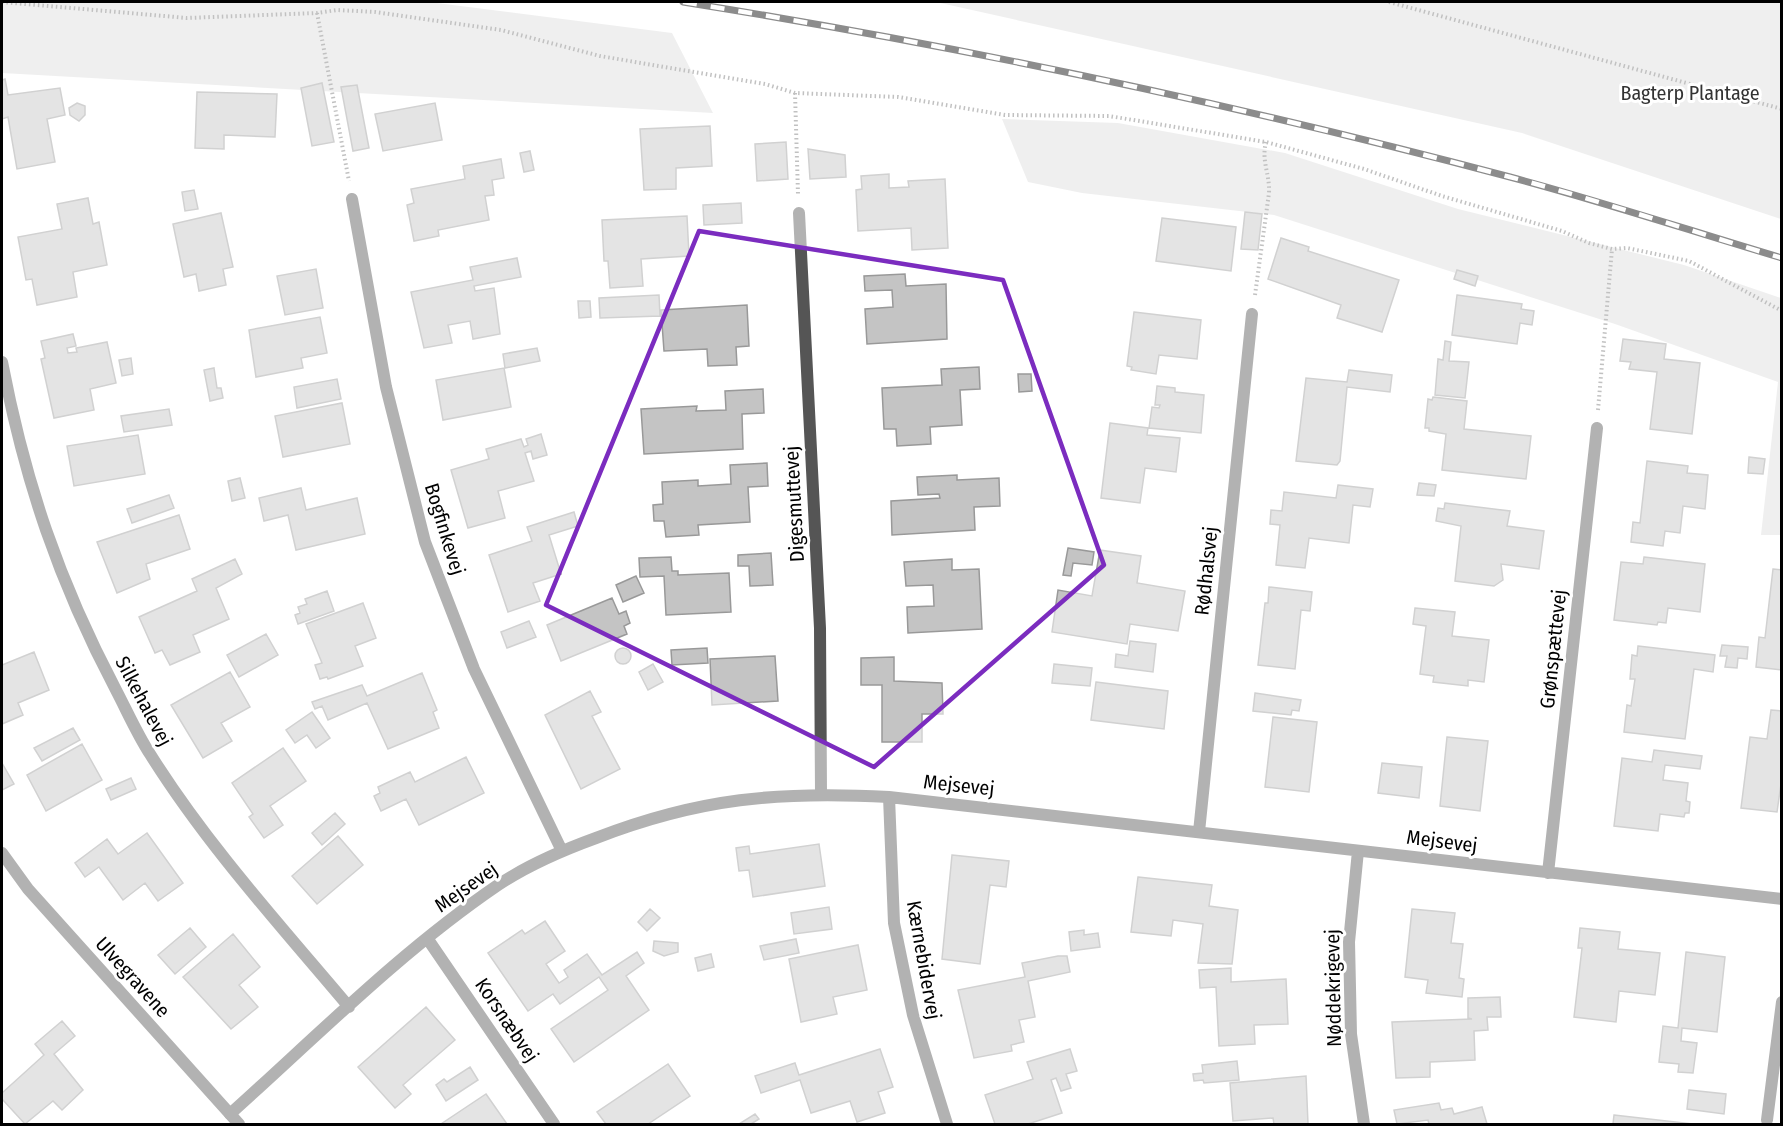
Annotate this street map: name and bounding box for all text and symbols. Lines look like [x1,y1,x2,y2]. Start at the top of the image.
park label: Bagterp Plantage [1620,81,1760,105]
street label: Digesmuttevej [779,445,809,563]
street label: Bogfinkevej [420,480,470,578]
street label: Rødhalsvej [1189,525,1223,617]
street label: Grønspættevej [1535,588,1571,710]
street label: Silkehalevej [110,652,178,750]
street label: Mejsevej [922,769,996,801]
street label: Mejsevej [1405,825,1479,857]
street label: Mejsevej [430,857,502,917]
street label: Kærnebidervej [902,899,946,1021]
street label: Nøddekrigevej [1320,929,1346,1047]
street label: Ulvegravene [91,932,175,1022]
street label: Korsnæbvej [470,973,544,1067]

